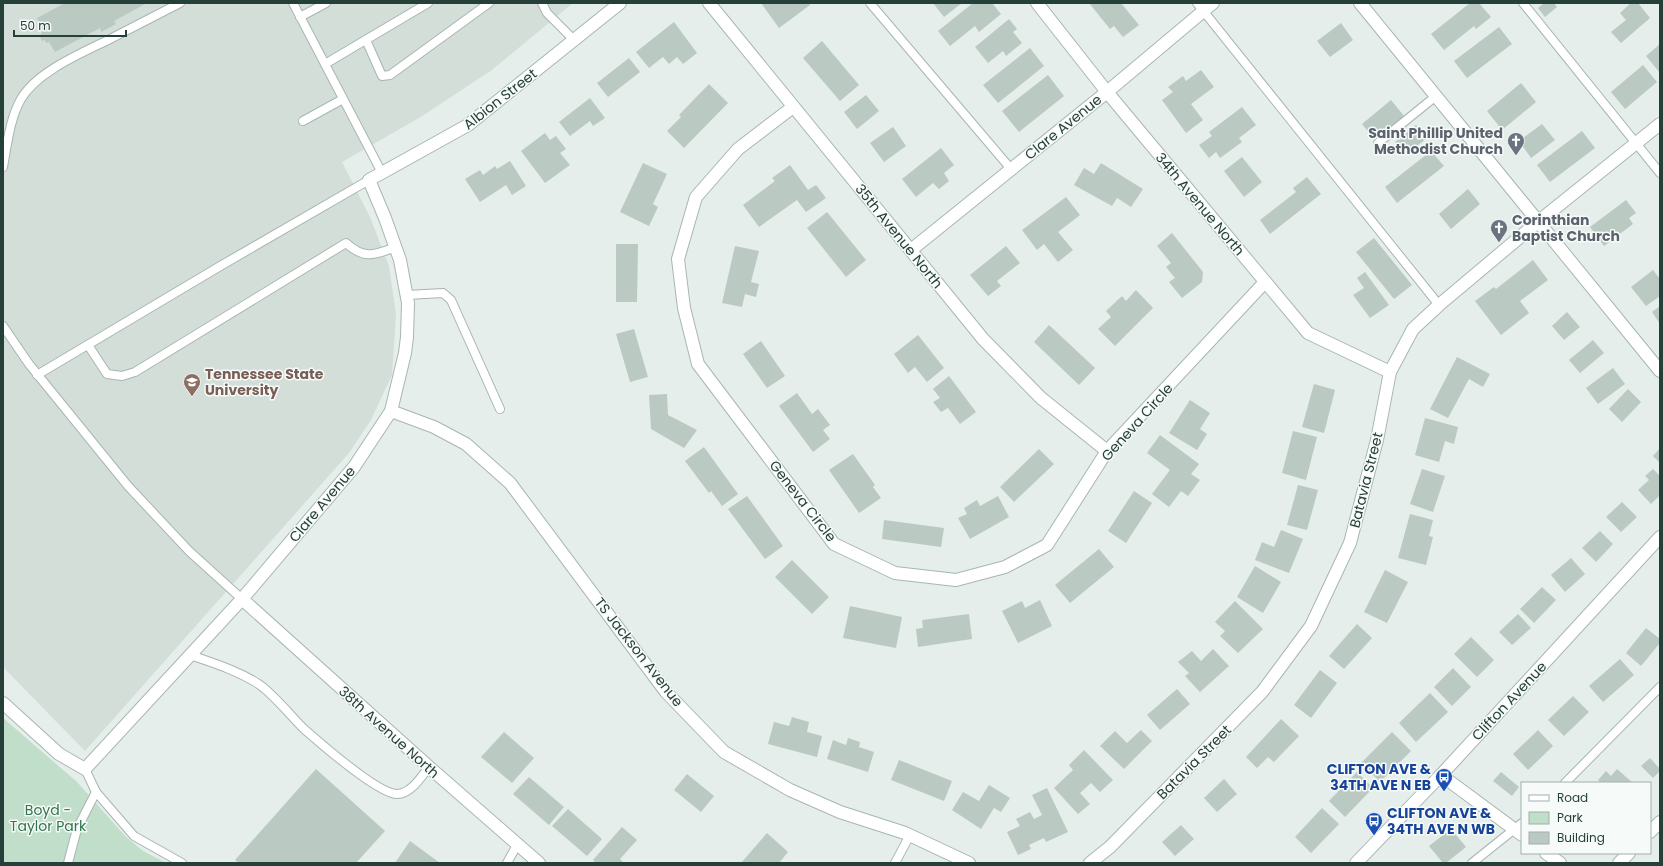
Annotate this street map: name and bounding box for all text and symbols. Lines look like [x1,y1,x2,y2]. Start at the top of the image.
scale bar [14,12,126,38]
text: 50 m [20,17,51,34]
street label: Albion Street [459,64,541,134]
street label: Clare Avenue [1020,89,1106,164]
place label: Saint Phillip United Methodist Church [1368,123,1503,159]
church icon: Saint Phillip United Methodist Church [1506,131,1526,156]
street label: 34th Avenue North [1151,148,1249,260]
street label: 35th Avenue North [851,179,947,293]
place label: Corinthian Baptist Church [1512,210,1620,246]
church icon: Corinthian Baptist Church [1489,218,1509,243]
place label: Tennessee State University [205,364,324,400]
school or university icon: Tennessee State University [182,372,202,397]
street label: Geneva Circle [1097,379,1178,465]
street label: Batavia Street [1344,430,1388,530]
street label: Geneva Circle [765,456,841,546]
street label: Clare Avenue [284,461,360,546]
street label: TS Jackson Avenue [590,593,688,711]
street label: Clifton Avenue [1467,657,1551,745]
street label: 38th Avenue North [334,681,444,783]
street label: Batavia Street [1152,720,1236,804]
place label: CLIFTON AVE & 34TH AVE N EB [1327,759,1432,795]
bus stop icon: CLIFTON AVE & 34TH AVE N EB [1434,767,1454,792]
legend [1521,782,1651,854]
text: Road [1557,789,1588,806]
park label: Boyd - Taylor Park [10,800,87,836]
place label: CLIFTON AVE & 34TH AVE N WB [1387,803,1495,839]
text: Park [1557,809,1584,826]
bus stop icon: CLIFTON AVE & 34TH AVE N WB [1364,811,1384,836]
text: Building [1557,829,1605,846]

